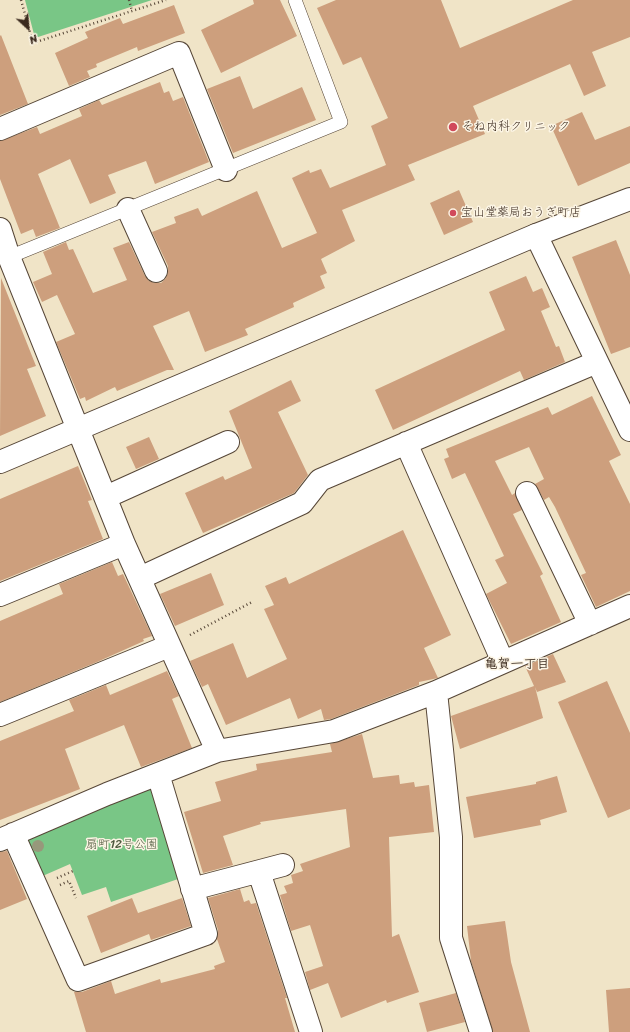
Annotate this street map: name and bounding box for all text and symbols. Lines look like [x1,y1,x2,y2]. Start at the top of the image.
north arrow [8,8,48,48]
text: N [26,29,41,49]
place label: そね内科クリニック [462,120,570,134]
marker: そね内科クリニック [447,121,459,133]
place label: 宝山堂薬局おうぎ町店 [461,206,581,220]
marker: 宝山堂薬局おうぎ町店 [448,208,458,218]
district label: 亀賀一丁目 [485,657,549,673]
park label: 扇町12号公園 [86,838,158,852]

